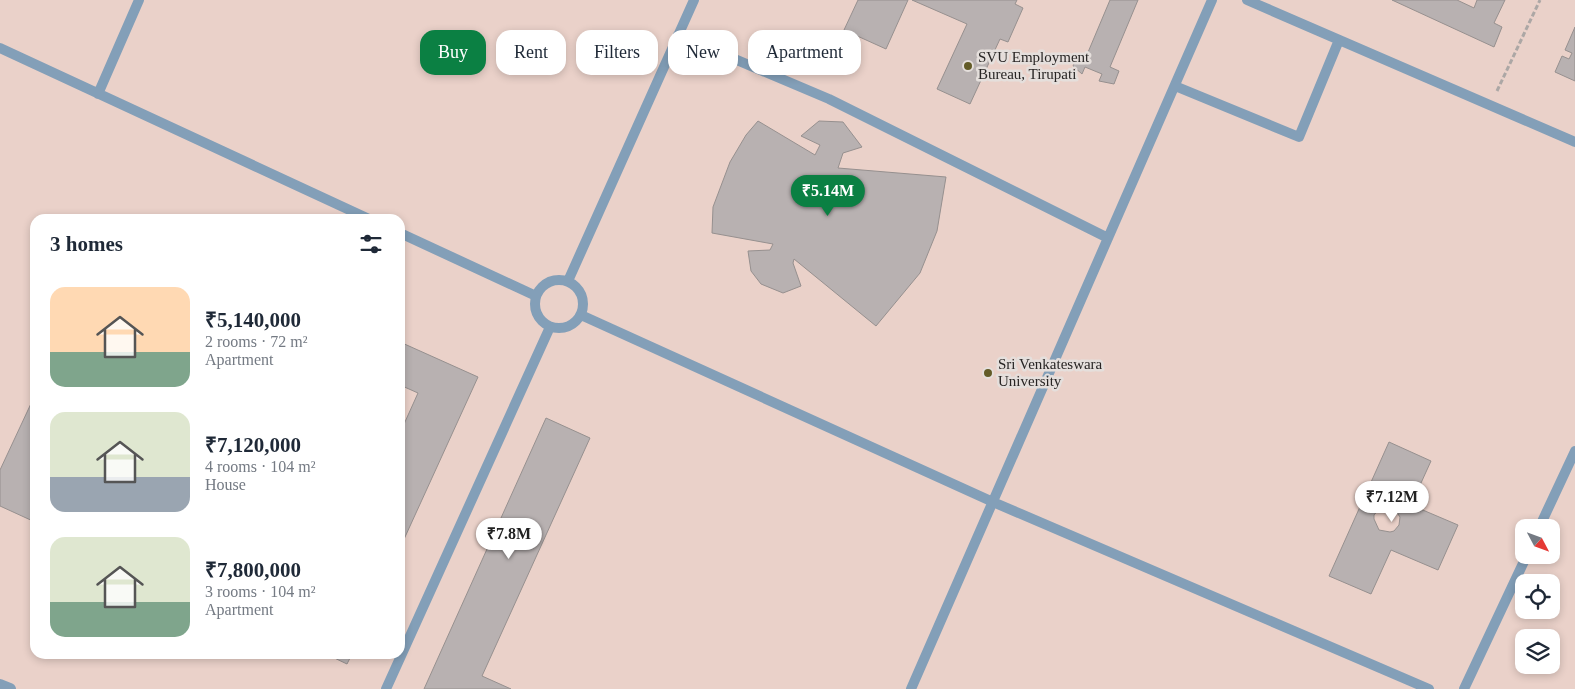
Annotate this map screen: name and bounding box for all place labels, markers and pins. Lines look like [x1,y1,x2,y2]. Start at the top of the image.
place label: SVU Employment Bureau, Tirupati [978,49,1090,82]
marker: SVU Employment Bureau, Tirupati [962,60,974,72]
pin: ₹5.14M [787,174,869,217]
place label: Sri Venkateswara University [998,356,1103,389]
marker: Sri Venkateswara University [982,367,994,379]
pin: ₹7.12M [1351,480,1433,523]
pin: ₹7.8M [474,518,544,560]

